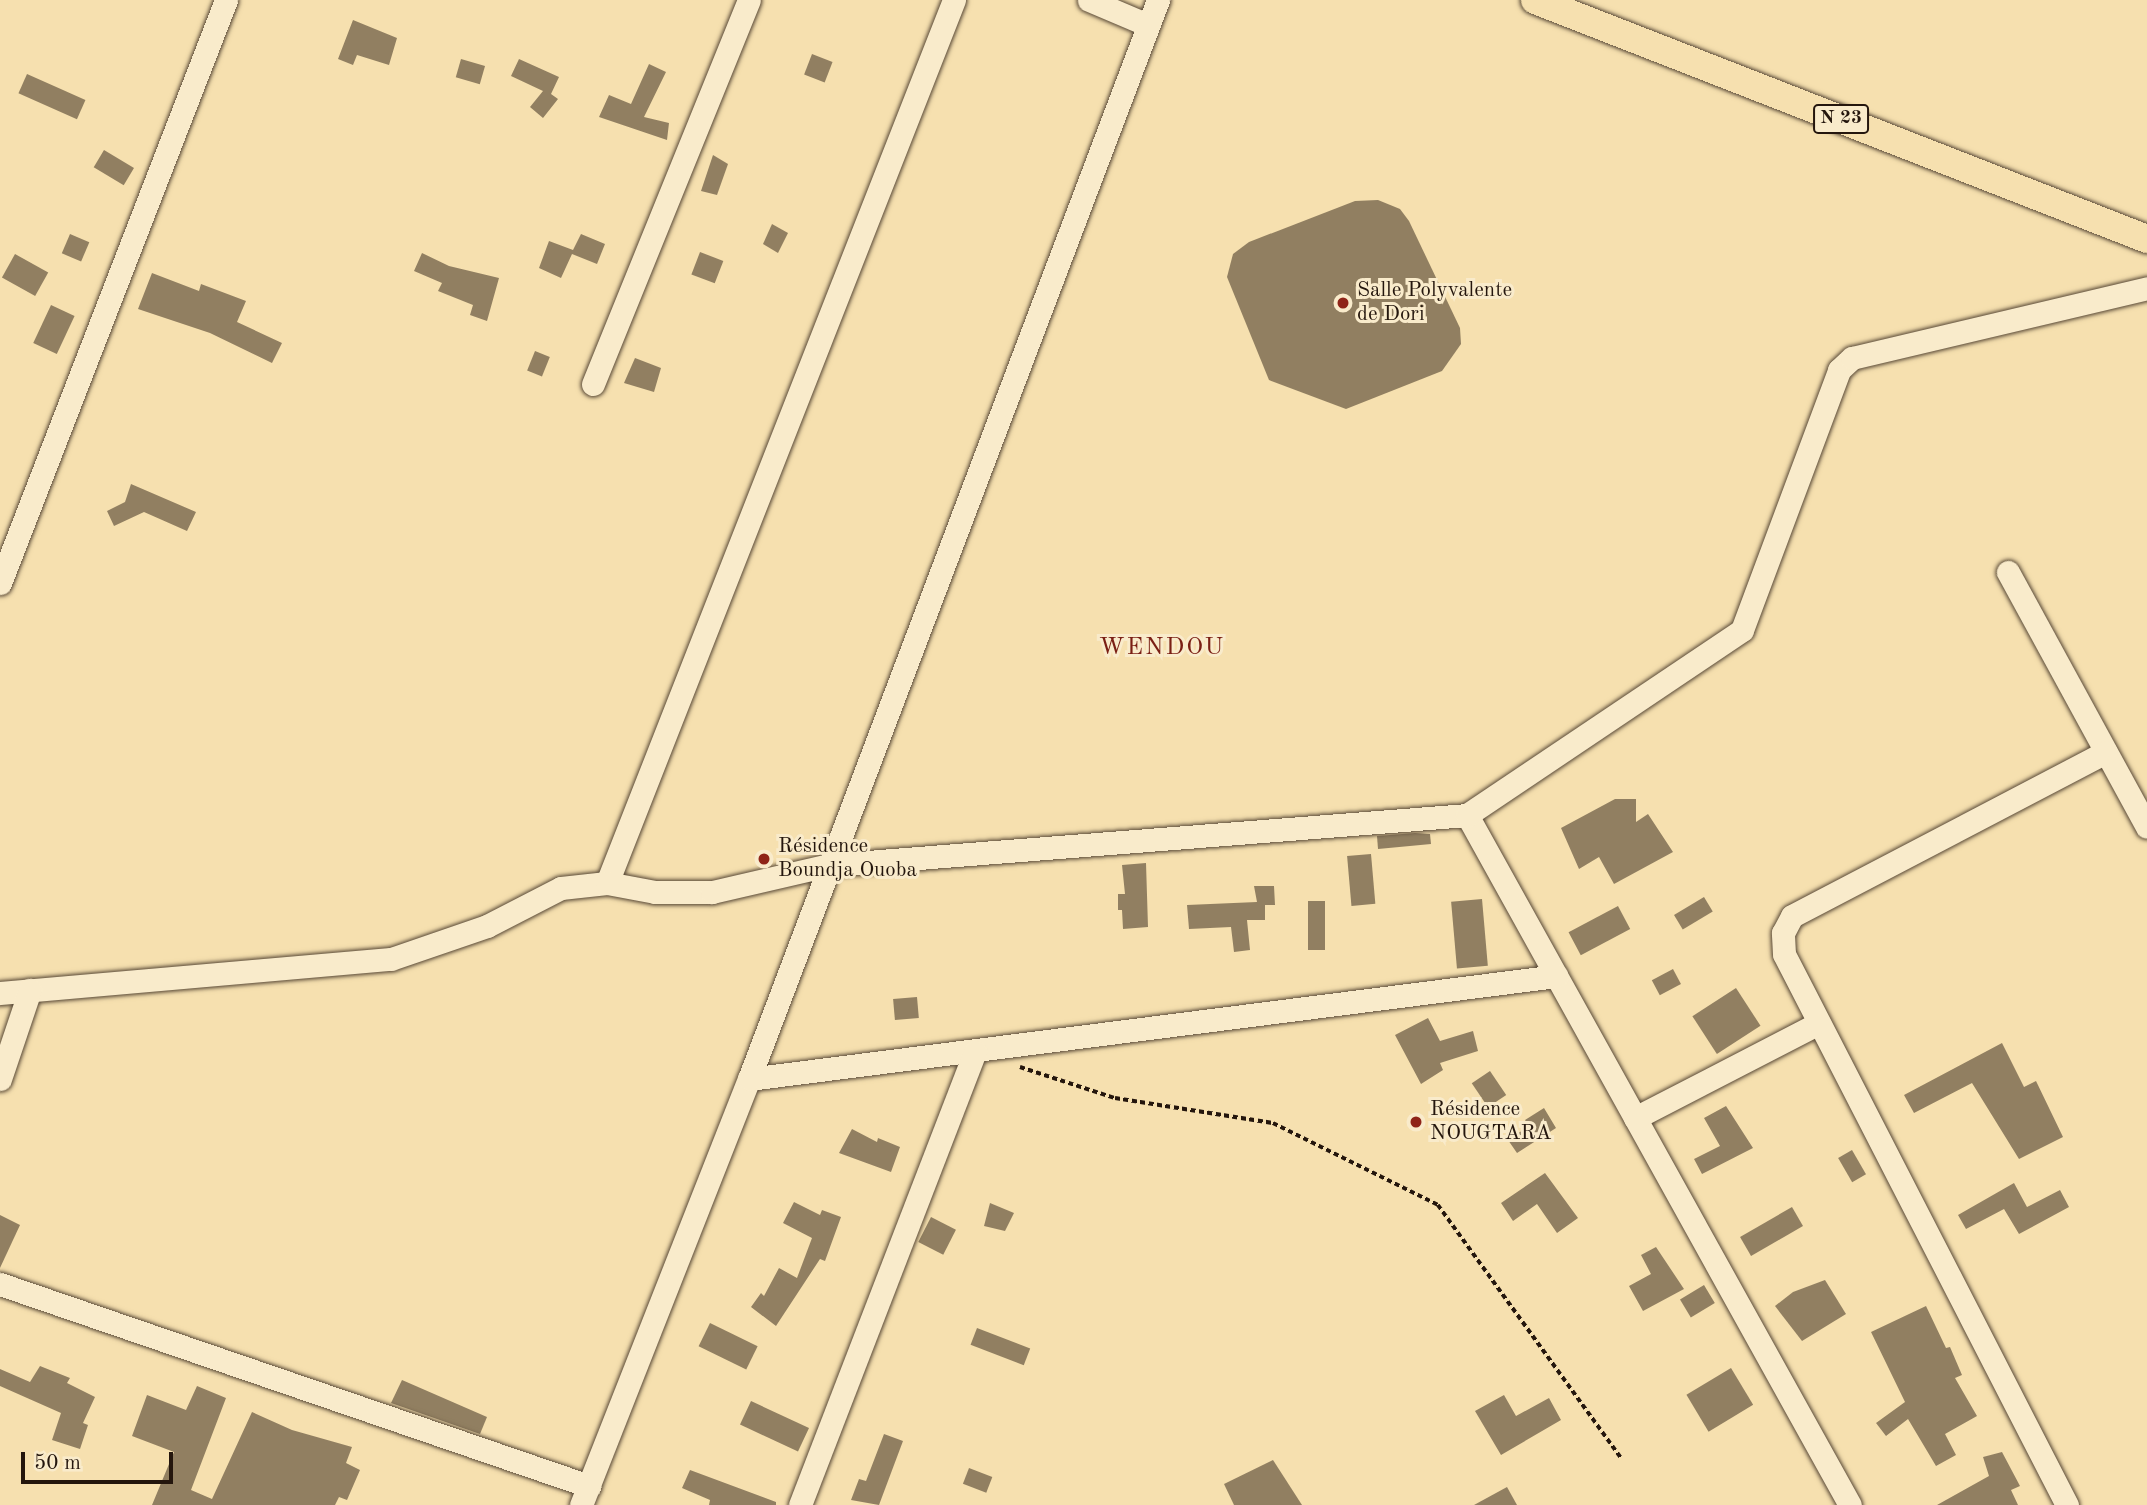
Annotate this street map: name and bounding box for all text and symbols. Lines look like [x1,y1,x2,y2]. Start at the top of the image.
road number: N 23 [1813,104,1869,134]
place label: Salle Polyvalente de Dori [1357,278,1512,328]
marker: Salle Polyvalente de Dori [1335,295,1351,311]
district label: WENDOU [1100,635,1224,663]
place label: Résidence Boundja Ouoba [778,834,917,884]
marker: Résidence Boundja Ouoba [756,851,772,867]
place label: Résidence NOUGTARA [1430,1097,1552,1147]
marker: Résidence NOUGTARA [1408,1114,1424,1130]
scale bar [24,1438,177,1482]
text: 50 m [34,1453,81,1474]

